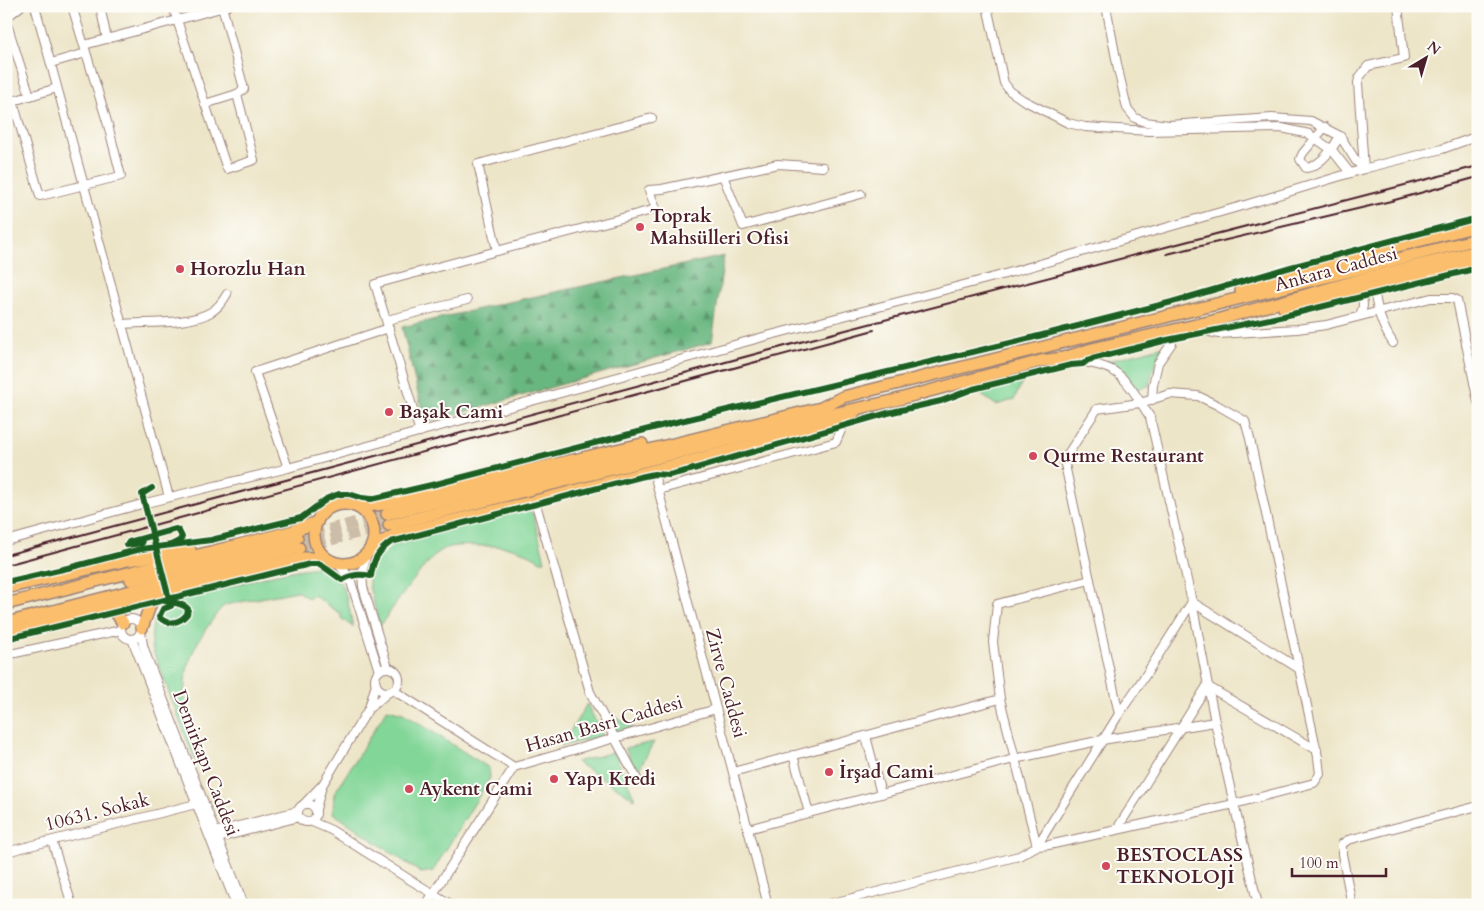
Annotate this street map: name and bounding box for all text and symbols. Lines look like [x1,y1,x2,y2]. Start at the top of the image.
north arrow [1402,32,1452,82]
text: N [1423,37,1444,59]
place label: Toprak Mahsülleri Ofisi [650,203,789,251]
marker: Toprak Mahsülleri Ofisi [634,221,646,233]
street label: Ankara Caddesi [1272,240,1400,298]
place label: Horozlu Han [190,256,306,282]
marker: Horozlu Han [174,263,186,275]
place label: Başak Cami [399,399,503,425]
marker: Başak Cami [383,406,395,418]
place label: Qurme Restaurant [1043,443,1204,469]
marker: Qurme Restaurant [1027,450,1039,462]
street label: Zirve Caddesi [699,625,753,741]
street label: Demirkapı Caddesi [166,686,246,840]
street label: Hasan Basri Caddesi [522,689,686,759]
place label: İrşad Cami [839,759,934,785]
place label: Yapı Kredi [564,766,656,792]
marker: İrşad Cami [823,766,835,778]
marker: Yapı Kredi [548,773,560,785]
place label: Aykent Cami [419,776,533,802]
marker: Aykent Cami [403,783,415,795]
street label: 10631. Sokak [42,786,153,838]
place label: BESTOCLASS TEKNOLOJİ [1116,842,1243,890]
scale bar [1292,846,1385,878]
text: 100 m [1299,853,1339,873]
marker: BESTOCLASS TEKNOLOJİ [1100,860,1112,872]

